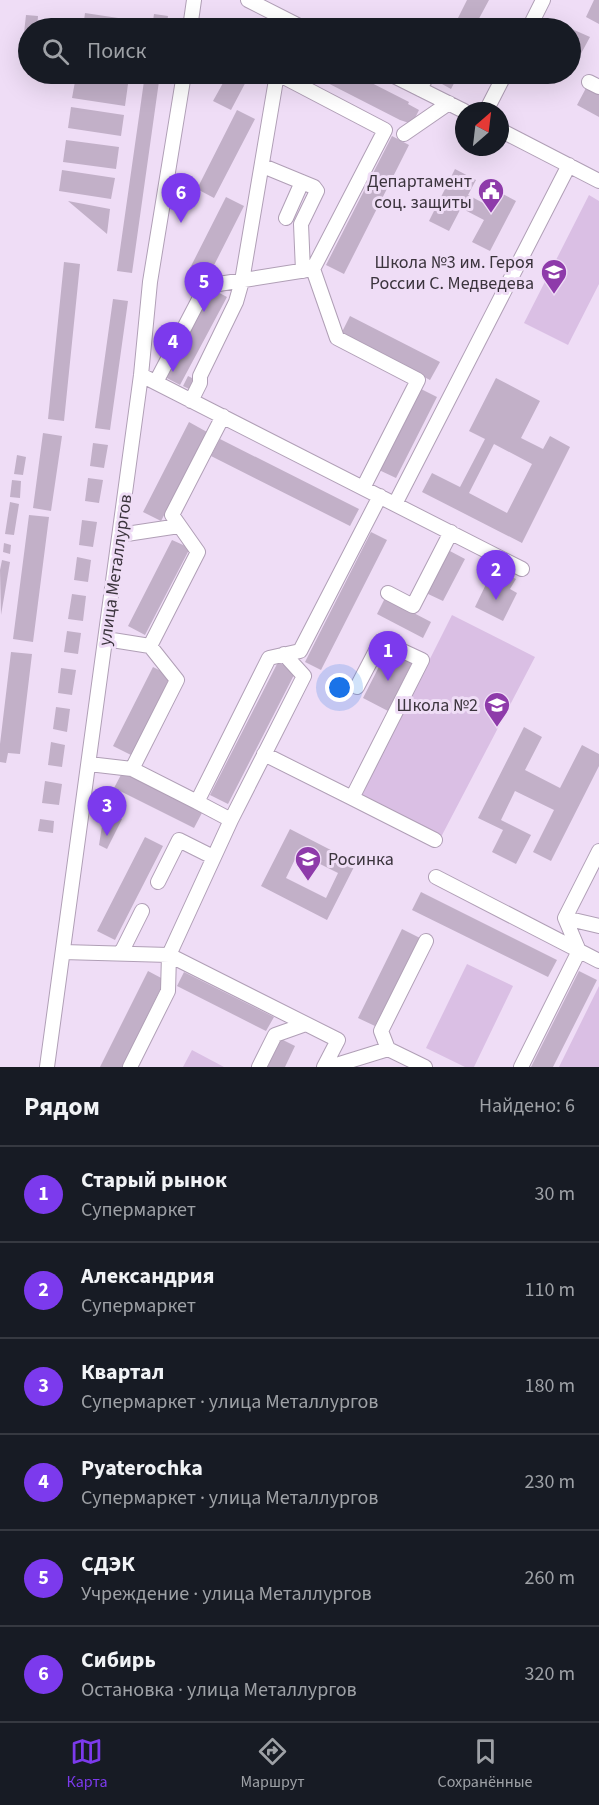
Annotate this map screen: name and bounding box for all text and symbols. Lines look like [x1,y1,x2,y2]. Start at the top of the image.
search box [18,18,581,84]
icon: search [39,35,72,68]
text: Поиск [87,35,146,67]
north arrow [455,102,509,156]
place label: Департамент соц. защиты [367,169,472,215]
pin: 6 [162,174,201,223]
public building icon: Департамент соц. защиты [476,176,506,214]
place label: Школа №3 им. Героя России С. Медведева [370,250,534,296]
school or university icon: Школа №3 им. Героя России С. Медведева [539,257,569,295]
pin: 5 [184,262,224,312]
pin: 4 [154,322,192,372]
street label: улица Металлургов [92,493,138,647]
pin: 2 [476,550,516,600]
pin: 1 [368,632,408,681]
your location [325,673,354,702]
school or university icon: Школа №2 [482,690,512,728]
place label: Школа №2 [397,693,478,718]
pin: 3 [88,786,126,836]
school or university icon: Росинка [293,844,323,882]
place label: Росинка [328,847,394,872]
text: Рядом [24,1088,100,1125]
text: Найдено: 6 [479,1092,575,1120]
text: Старый рынок [81,1164,227,1196]
text: 1 [38,1180,49,1208]
text: 30 m [535,1180,575,1208]
text: Супермаркет [81,1196,196,1224]
text: Александрия [81,1260,214,1292]
text: 2 [38,1276,49,1304]
text: 110 m [525,1276,575,1304]
text: Супермаркет [81,1292,196,1320]
text: Квартал [81,1356,164,1388]
text: 3 [38,1372,49,1400]
text: 180 m [525,1372,575,1400]
text: Супермаркет · улица Металлургов [81,1388,378,1416]
text: Pyaterochka [81,1452,203,1484]
text: 4 [38,1468,49,1496]
text: 230 m [525,1468,575,1496]
text: Супермаркет · улица Металлургов [81,1484,378,1512]
text: СДЭК [81,1548,135,1580]
text: 5 [38,1564,49,1592]
text: 260 m [525,1564,575,1592]
text: Учреждение · улица Металлургов [81,1580,372,1608]
text: Сибирь [81,1644,156,1676]
text: 6 [38,1660,49,1688]
text: 320 m [525,1660,575,1688]
text: Остановка · улица Металлургов [81,1676,357,1704]
tab: Карта [66,1735,107,1793]
tab: Маршрут [240,1735,305,1793]
tab: Сохранённые [438,1735,533,1793]

